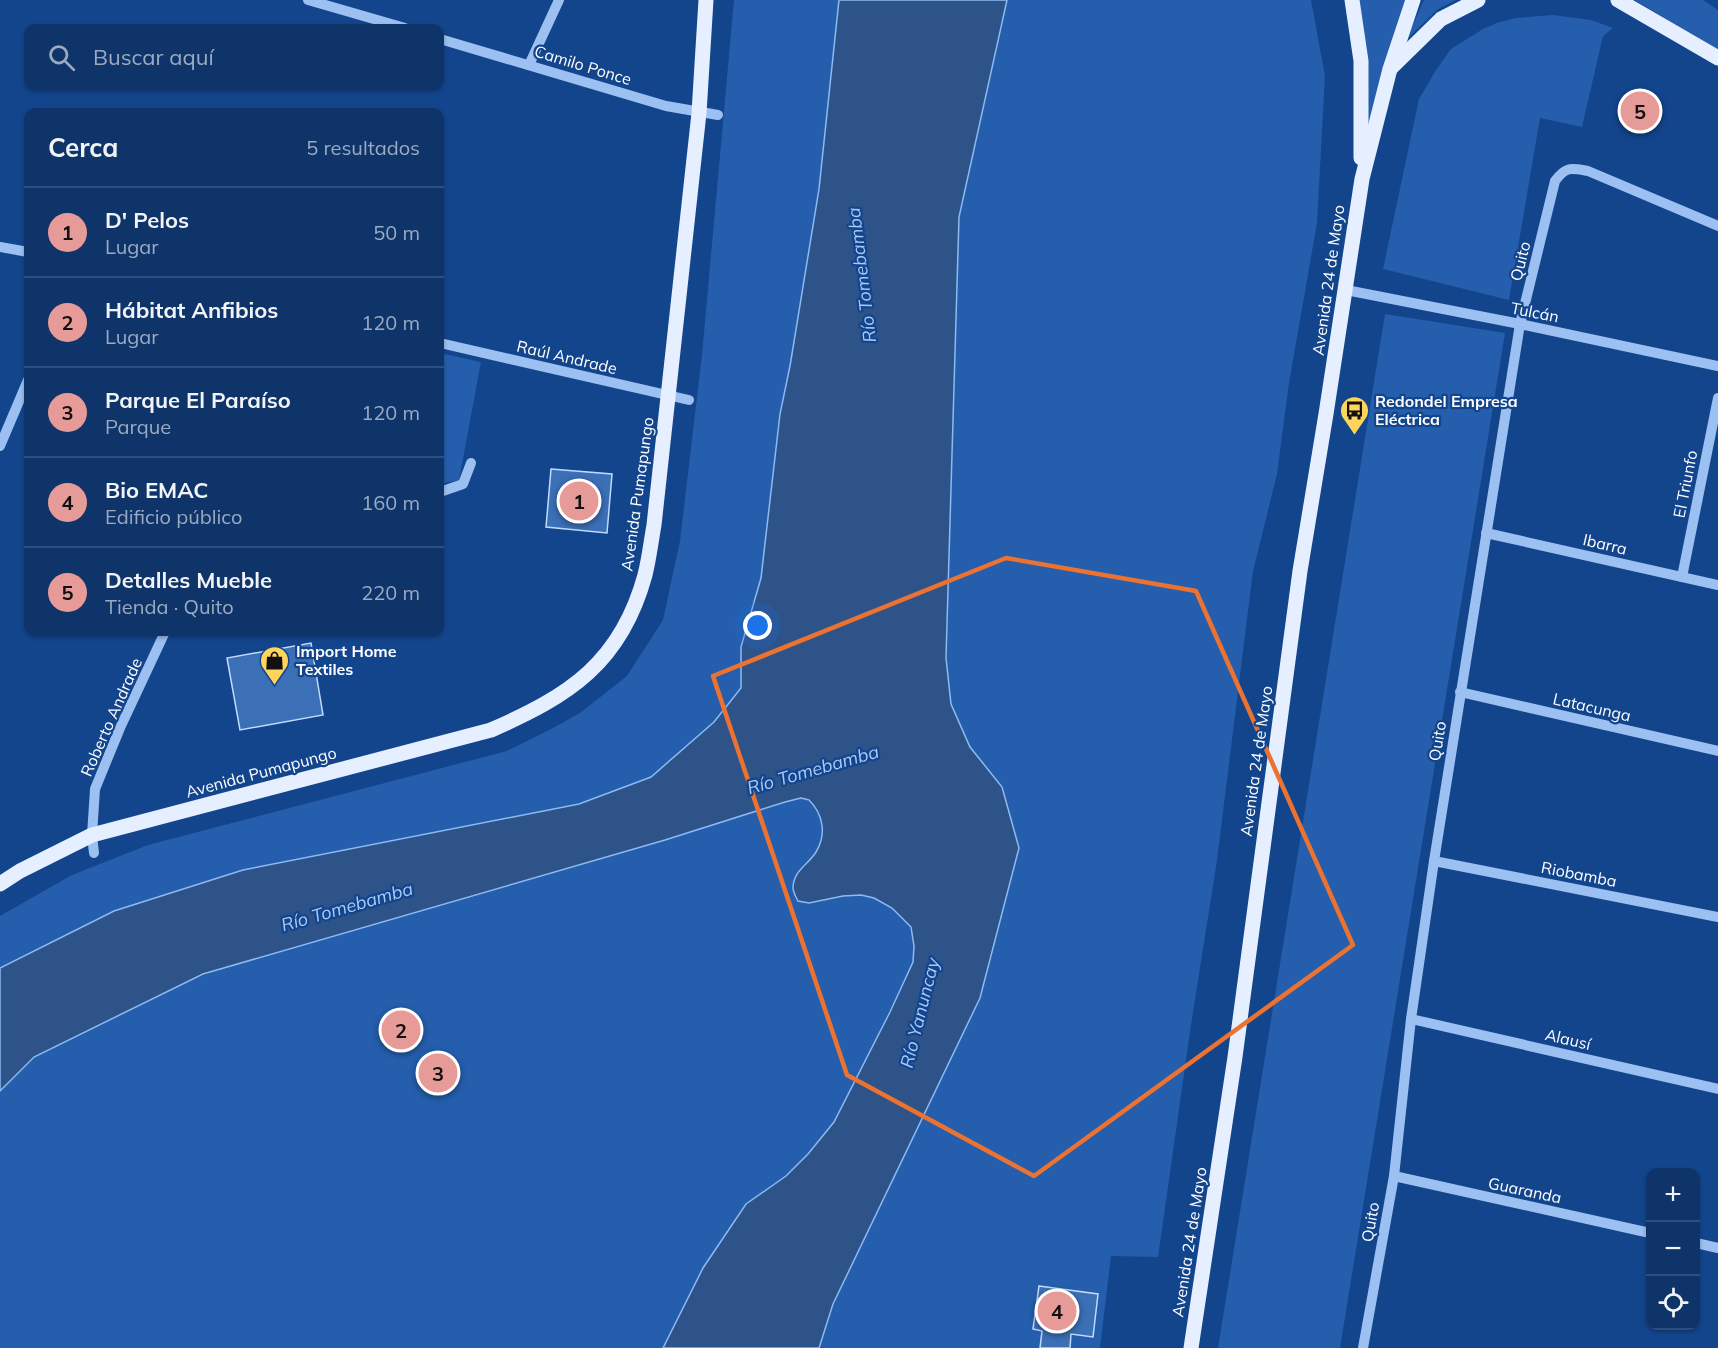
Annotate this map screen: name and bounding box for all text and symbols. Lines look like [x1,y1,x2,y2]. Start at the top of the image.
search box [24,24,444,90]
icon: search [45,41,78,74]
street label: Camilo Ponce [532,41,634,89]
text: Buscar aquí [93,43,214,71]
pin: 5 [1620,88,1660,134]
text: Cerca [48,131,118,164]
text: 5 resultados [306,135,420,160]
street label: Avenida 24 de Mayo [1308,204,1348,356]
text: D' Pelos [105,206,189,234]
water label: Río Tomebamba [842,206,881,344]
text: 1 [62,220,74,245]
text: 50 m [373,220,420,245]
text: Lugar [105,234,159,259]
street label: Quito [1505,239,1535,283]
text: Hábitat Anfibios [105,296,278,324]
street label: Tulcán [1509,298,1561,326]
text: 2 [62,310,74,335]
text: 120 m [361,310,420,335]
text: Lugar [105,324,159,349]
street label: Raúl Andrade [515,336,619,378]
text: Parque El Paraíso [105,386,291,414]
place label: Redondel Empresa Eléctrica [1375,391,1518,429]
bus stop icon: Redondel Empresa Eléctrica [1338,394,1370,436]
text: 3 [62,400,74,425]
text: 120 m [361,400,420,425]
text: Parque [105,414,171,439]
street label: Avenida Pumapungo [616,416,658,572]
street label: El Triunfo [1669,449,1701,519]
text: Bio EMAC [105,476,208,504]
pin: 1 [560,478,598,524]
text: 4 [62,490,74,515]
text: 160 m [361,490,420,515]
text: Edificio público [105,504,242,529]
street label: Ibarra [1581,529,1629,559]
text: Detalles Mueble [105,566,272,594]
text: 5 [62,580,74,605]
text: 220 m [361,580,420,605]
text: Tienda · Quito [105,594,234,619]
your location [743,611,772,640]
place label: Import Home Textiles [296,641,397,679]
shop icon: Import Home Textiles [259,644,291,686]
street label: Roberto Andrade [76,655,146,779]
street label: Avenida 24 de Mayo [1236,685,1276,837]
street label: Latacunga [1551,688,1633,726]
street label: Quito [1424,720,1450,762]
water label: Río Tomebamba [744,740,882,799]
street label: Avenida Pumapungo [183,742,339,802]
street label: Riobamba [1540,857,1618,891]
water label: Río Tomebamba [278,877,416,936]
water label: Río Yanuncay [895,954,945,1070]
pin: 2 [382,1008,420,1052]
street label: Alausí [1543,1024,1594,1054]
pin: 3 [418,1050,458,1096]
street label: Avenida 24 de Mayo [1167,1166,1211,1318]
map controls [1646,1168,1700,1330]
button: + [1646,1168,1700,1222]
street label: Guaranda [1487,1172,1563,1208]
street label: Quito [1357,1201,1383,1243]
button: − [1646,1222,1700,1276]
button: locate [1646,1276,1700,1330]
pin: 4 [1038,1288,1076,1334]

